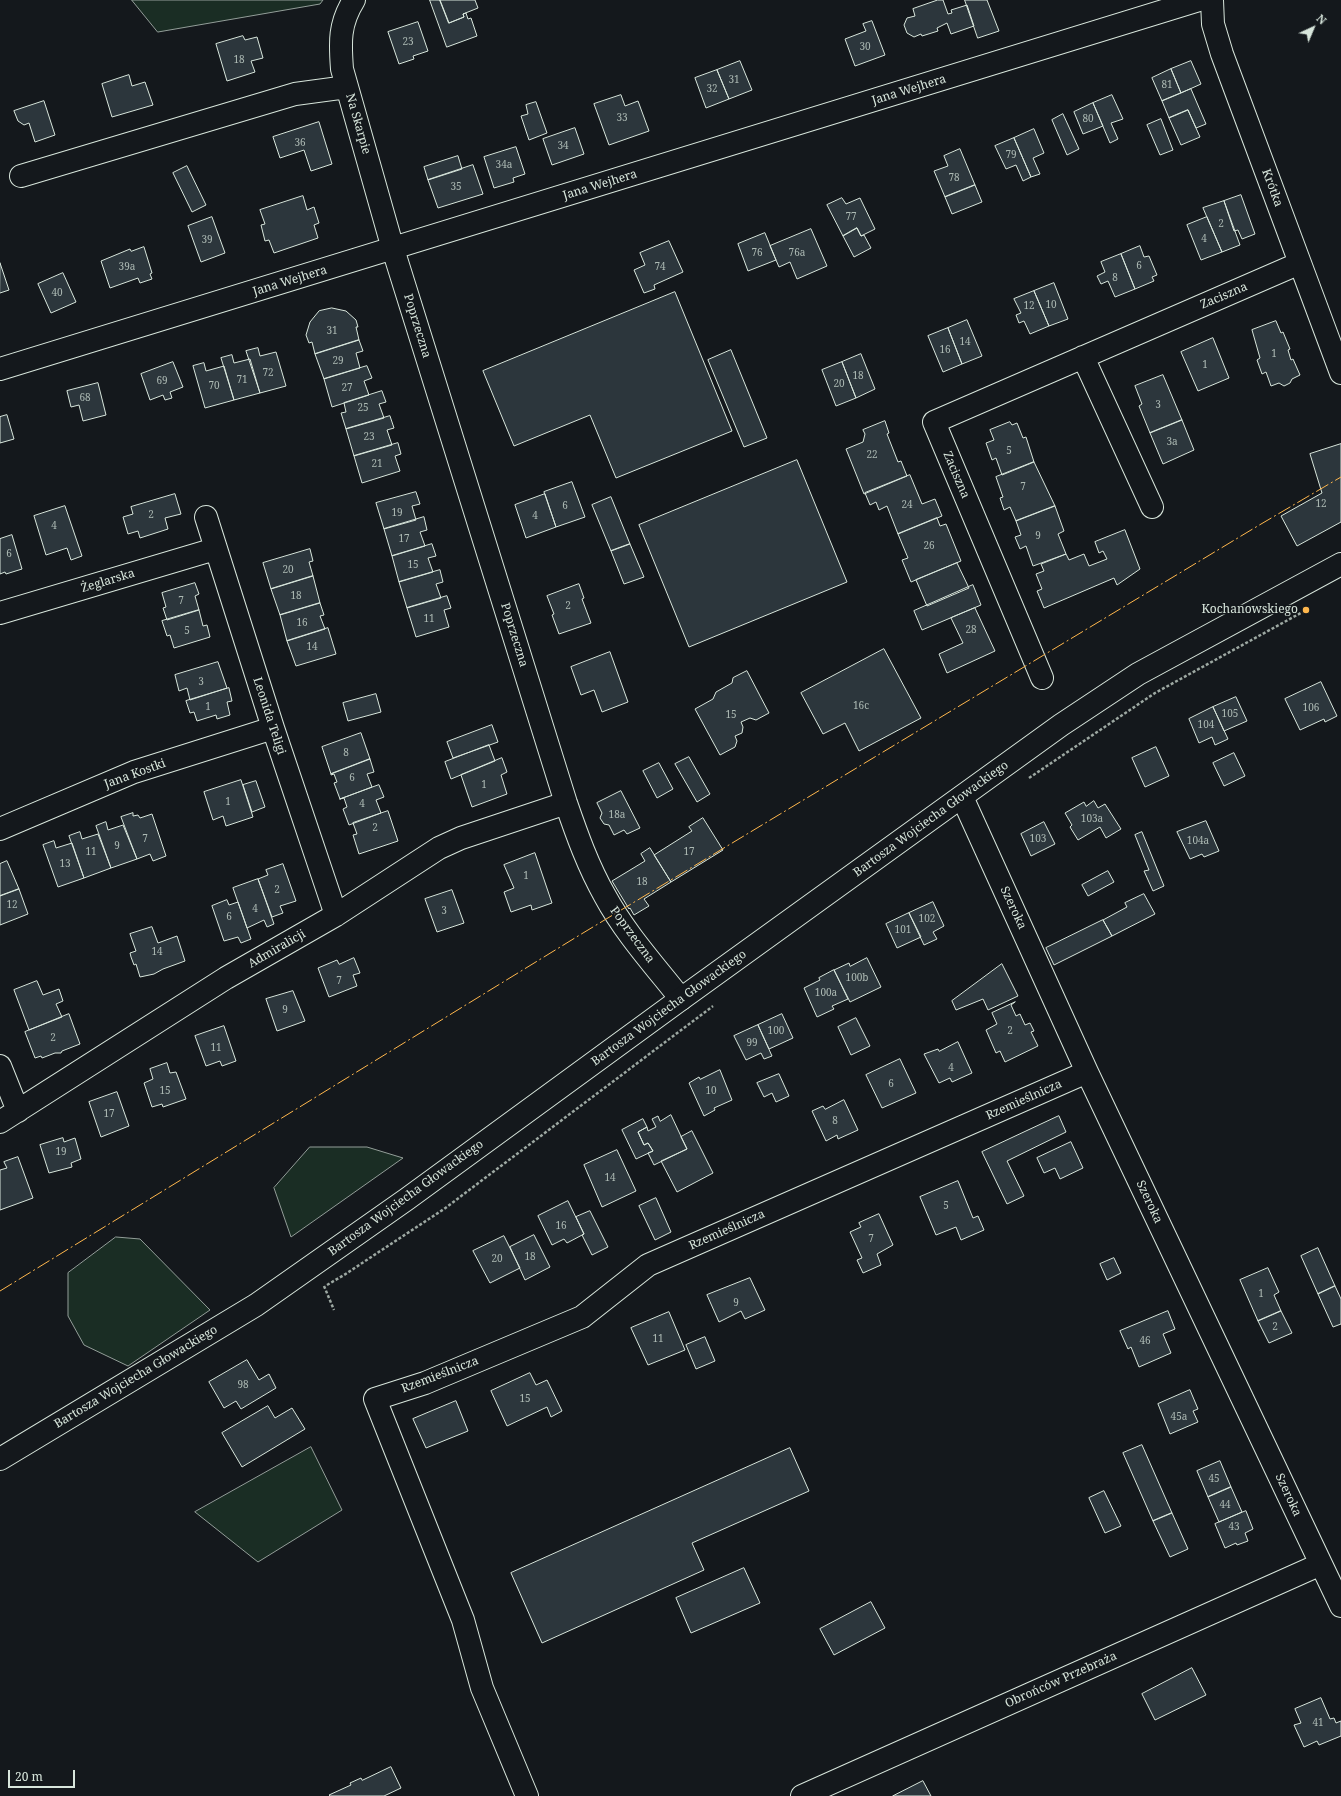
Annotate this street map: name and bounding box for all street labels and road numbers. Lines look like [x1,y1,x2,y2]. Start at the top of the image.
street label: Jana Wejhera [870,72,948,108]
street label: Na Skarpie [342,92,374,156]
street label: Jana Wejhera [561,167,639,203]
street label: Krótka [1259,167,1285,209]
street label: Jana Wejhera [251,263,329,299]
street label: Zaciszna [1198,280,1250,312]
street label: Poprzeczna [400,292,434,360]
street label: Zaciszna [940,449,972,501]
street label: Żeglarska [79,566,137,596]
street label: Poprzeczna [497,601,531,669]
street label: Leonida Teligi [250,675,288,757]
street label: Jana Kostki [102,756,168,792]
street label: Bartosza Wojciecha Głowackiego [851,758,1011,880]
street label: Szeroka [997,884,1029,932]
street label: Poprzeczna [607,904,657,966]
street label: Admiralicji [246,927,308,971]
street label: Bartosza Wojciecha Głowackiego [589,947,749,1069]
street label: Rzemieślnicza [984,1077,1064,1123]
street label: Bartosza Wojciecha Głowackiego [326,1137,486,1259]
street label: Szeroka [1133,1178,1165,1226]
street label: Rzemieślnicza [687,1207,767,1253]
street label: Bartosza Wojciecha Głowackiego [52,1322,220,1432]
street label: Rzemieślnicza [399,1354,481,1396]
street label: Szeroka [1272,1471,1304,1519]
street label: Obrońców Przebraża [1003,1649,1119,1711]

